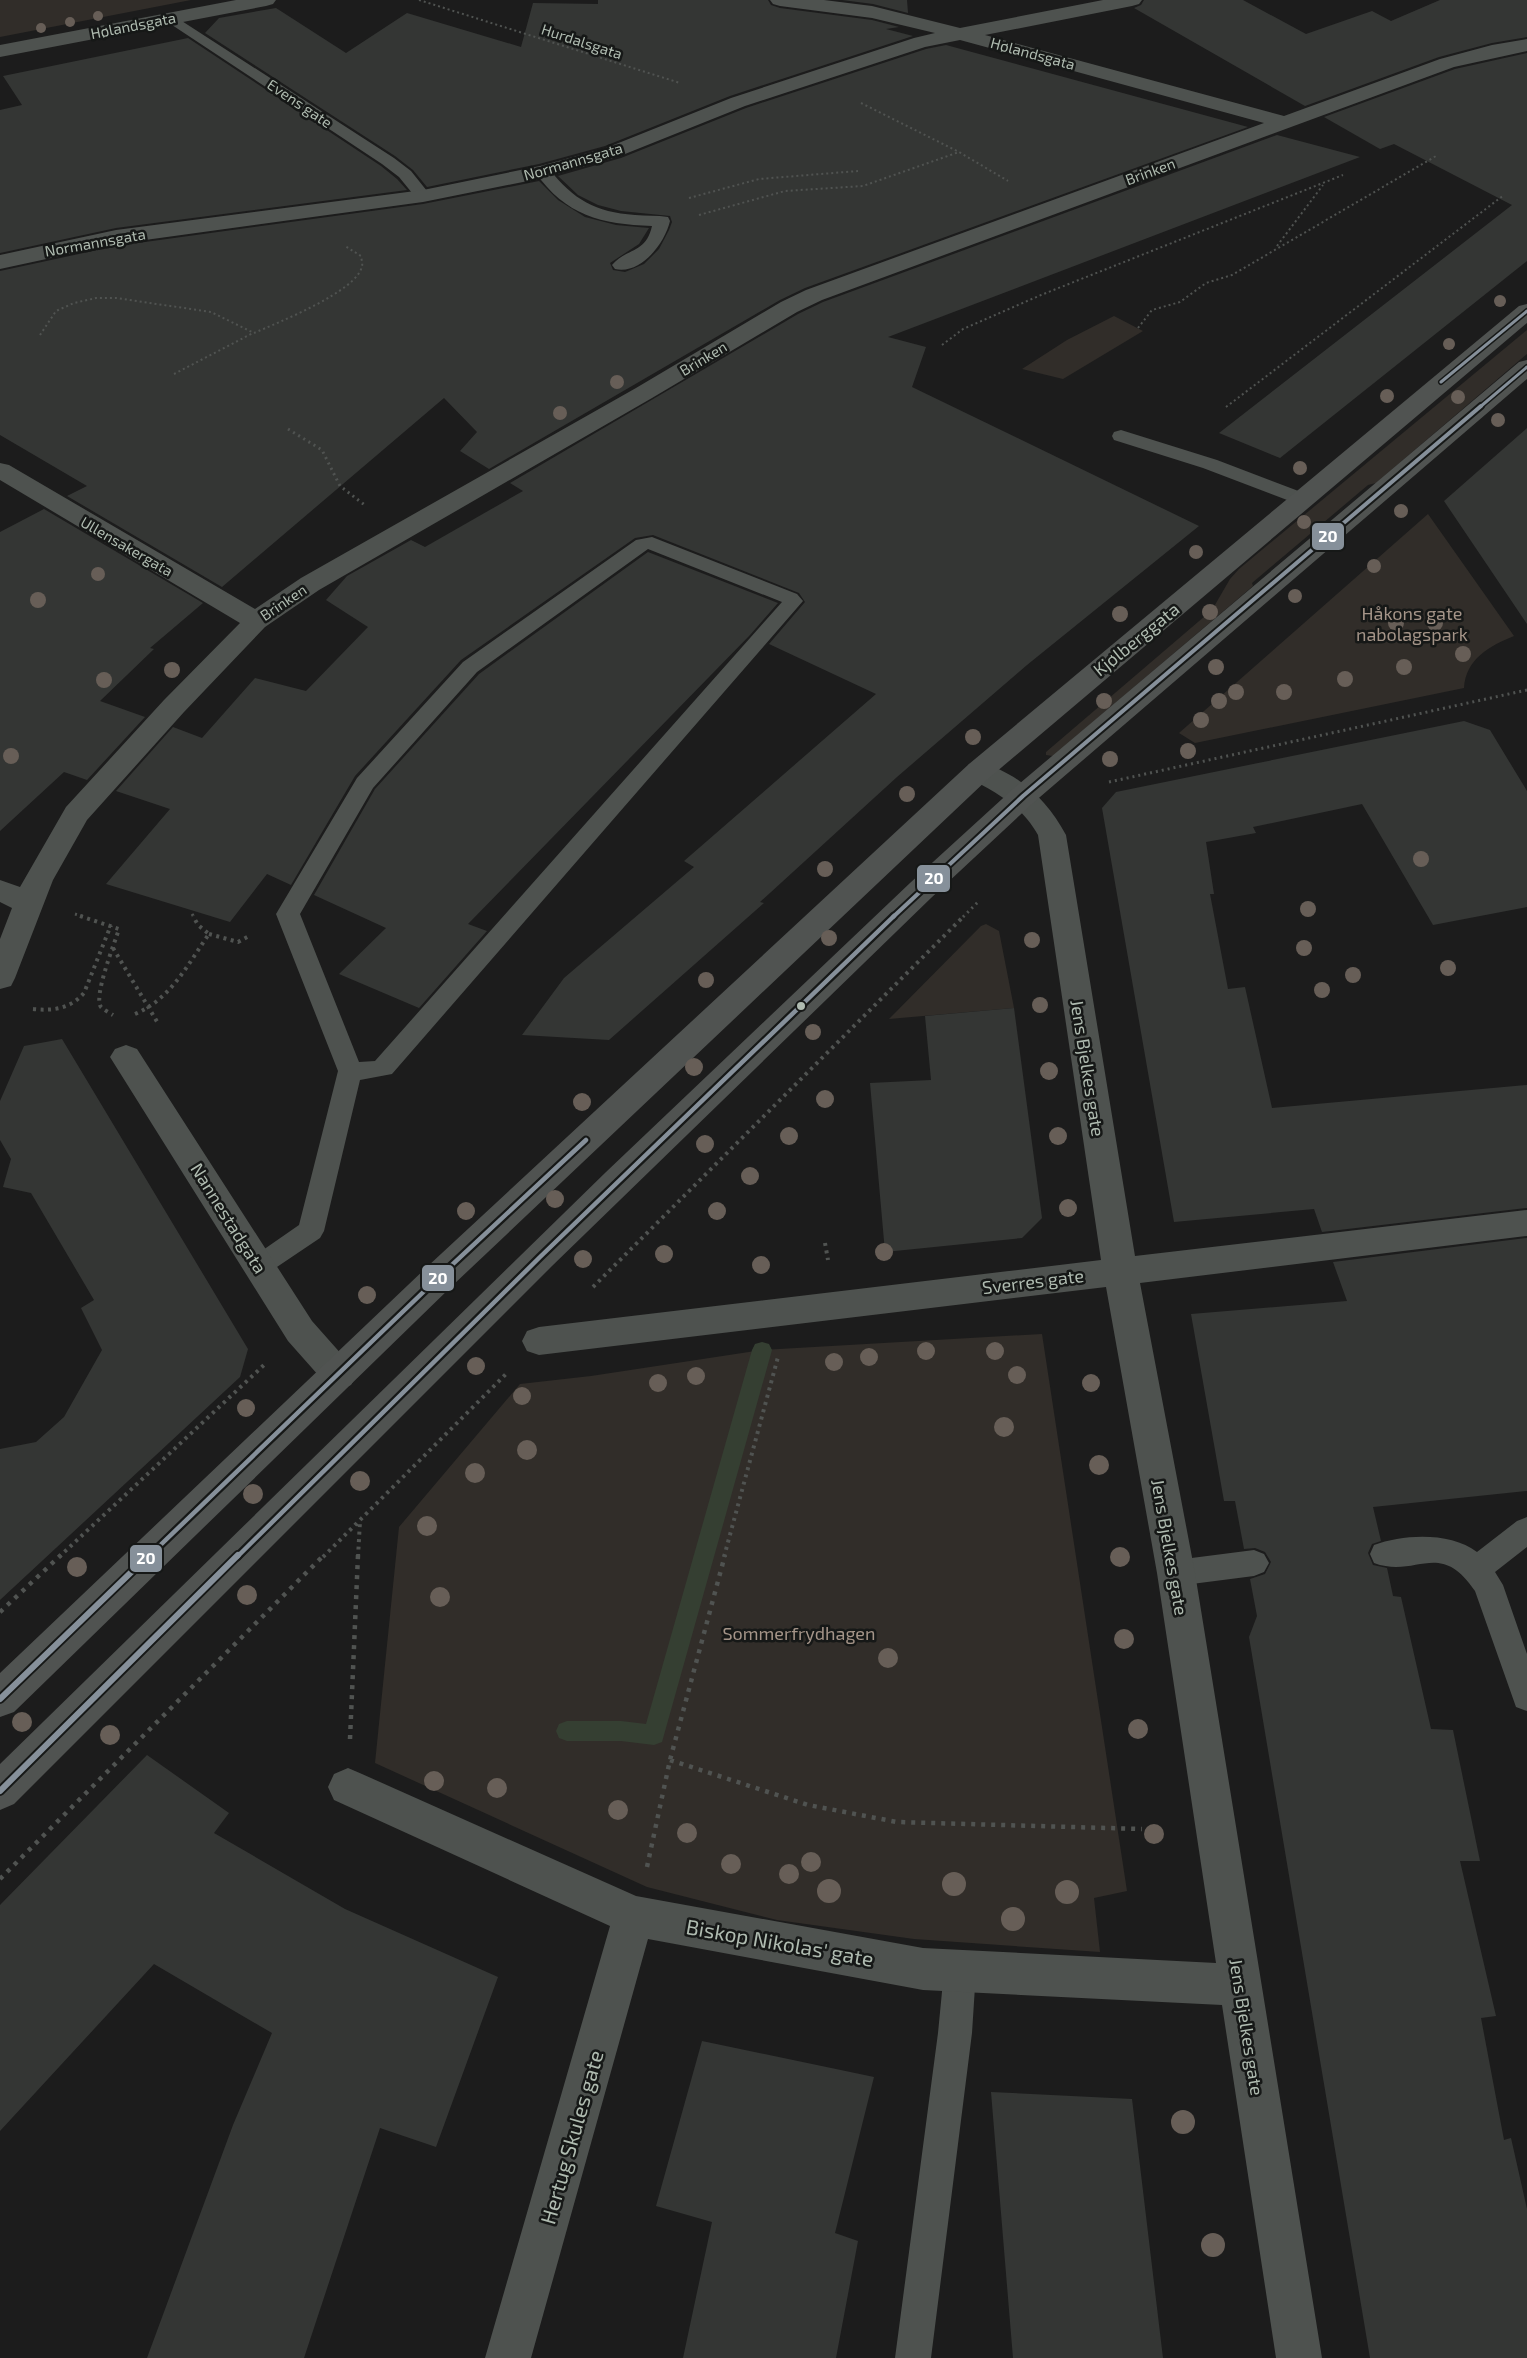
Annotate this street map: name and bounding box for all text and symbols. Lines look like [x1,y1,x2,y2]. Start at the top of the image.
street label: Hølandsgata [89,8,177,42]
street label: Hurdalsgata [539,19,625,63]
street label: Hølandsgata [989,33,1077,73]
street label: Evens gate [264,75,336,131]
street label: Normannsgata [521,138,625,184]
street label: Brinken [1123,154,1177,188]
street label: Normannsgata [43,224,147,260]
street label: Brinken [676,337,730,379]
street label: Ullensakergata [78,512,176,580]
line badge: 20 [1311,522,1345,551]
text: 20 [1318,526,1338,545]
street label: Brinken [256,580,310,624]
street label: Kjølberggata [1089,598,1183,680]
park label: Håkons gate nabolagspark [1356,602,1468,645]
line badge: 20 [916,864,951,893]
text: 20 [924,868,944,887]
street label: Jens Bjelkes gate [1066,998,1110,1138]
unlabelled marker [795,1000,807,1012]
street label: Nannestadgata [186,1159,272,1277]
line badge: 20 [421,1264,455,1292]
street label: Sverres gate [981,1264,1085,1298]
text: 20 [428,1268,448,1287]
street label: Jens Bjelkes gate [1147,1477,1193,1617]
line badge: 20 [129,1544,163,1573]
text: 20 [136,1548,156,1567]
park label: Sommerfrydhagen [723,1622,875,1644]
street label: Biskop Nikolas' gate [684,1913,876,1971]
street label: Jens Bjelkes gate [1225,1957,1269,2097]
street label: Hertug Skules gate [534,2047,608,2227]

